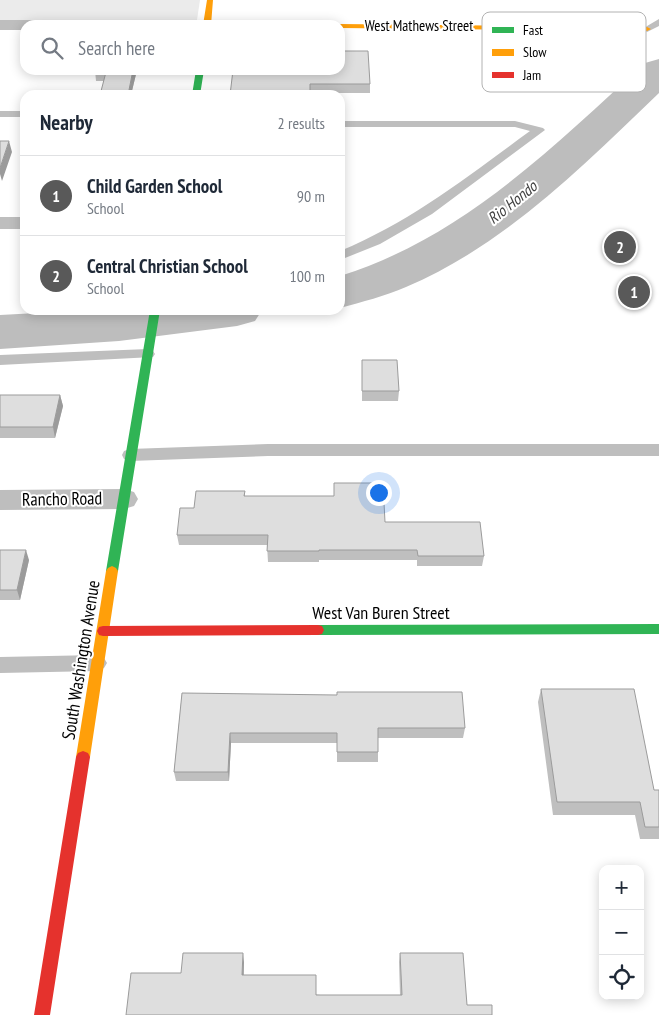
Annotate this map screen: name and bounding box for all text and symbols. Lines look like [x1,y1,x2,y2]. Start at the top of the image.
legend [482,12,646,92]
street label: West Mathews Street [365,16,473,35]
search box [20,20,345,75]
text: Fast [523,21,543,39]
icon: search [38,34,66,62]
text: Search here [78,36,155,60]
text: Slow [523,43,547,61]
text: Jam [522,66,541,84]
text: Nearby [40,109,93,136]
text: 2 results [278,113,325,133]
text: Child Garden School [87,174,222,198]
water label: Rio Hondo [483,175,542,228]
text: 1 [52,186,60,206]
text: 90 m [297,186,325,206]
text: School [87,198,124,218]
pin: 2 [604,228,636,266]
text: Central Christian School [87,254,248,278]
text: 2 [52,266,60,286]
text: 100 m [290,266,325,286]
pin: 1 [618,273,650,311]
text: School [87,278,124,298]
your location [366,480,392,506]
street label: Rancho Road [22,486,102,511]
street label: South Washington Avenue [57,578,104,741]
street label: West Van Buren Street [312,601,450,624]
map controls [599,865,644,1000]
button: + [599,865,644,910]
button: − [599,910,644,955]
button: locate [599,955,644,1000]

